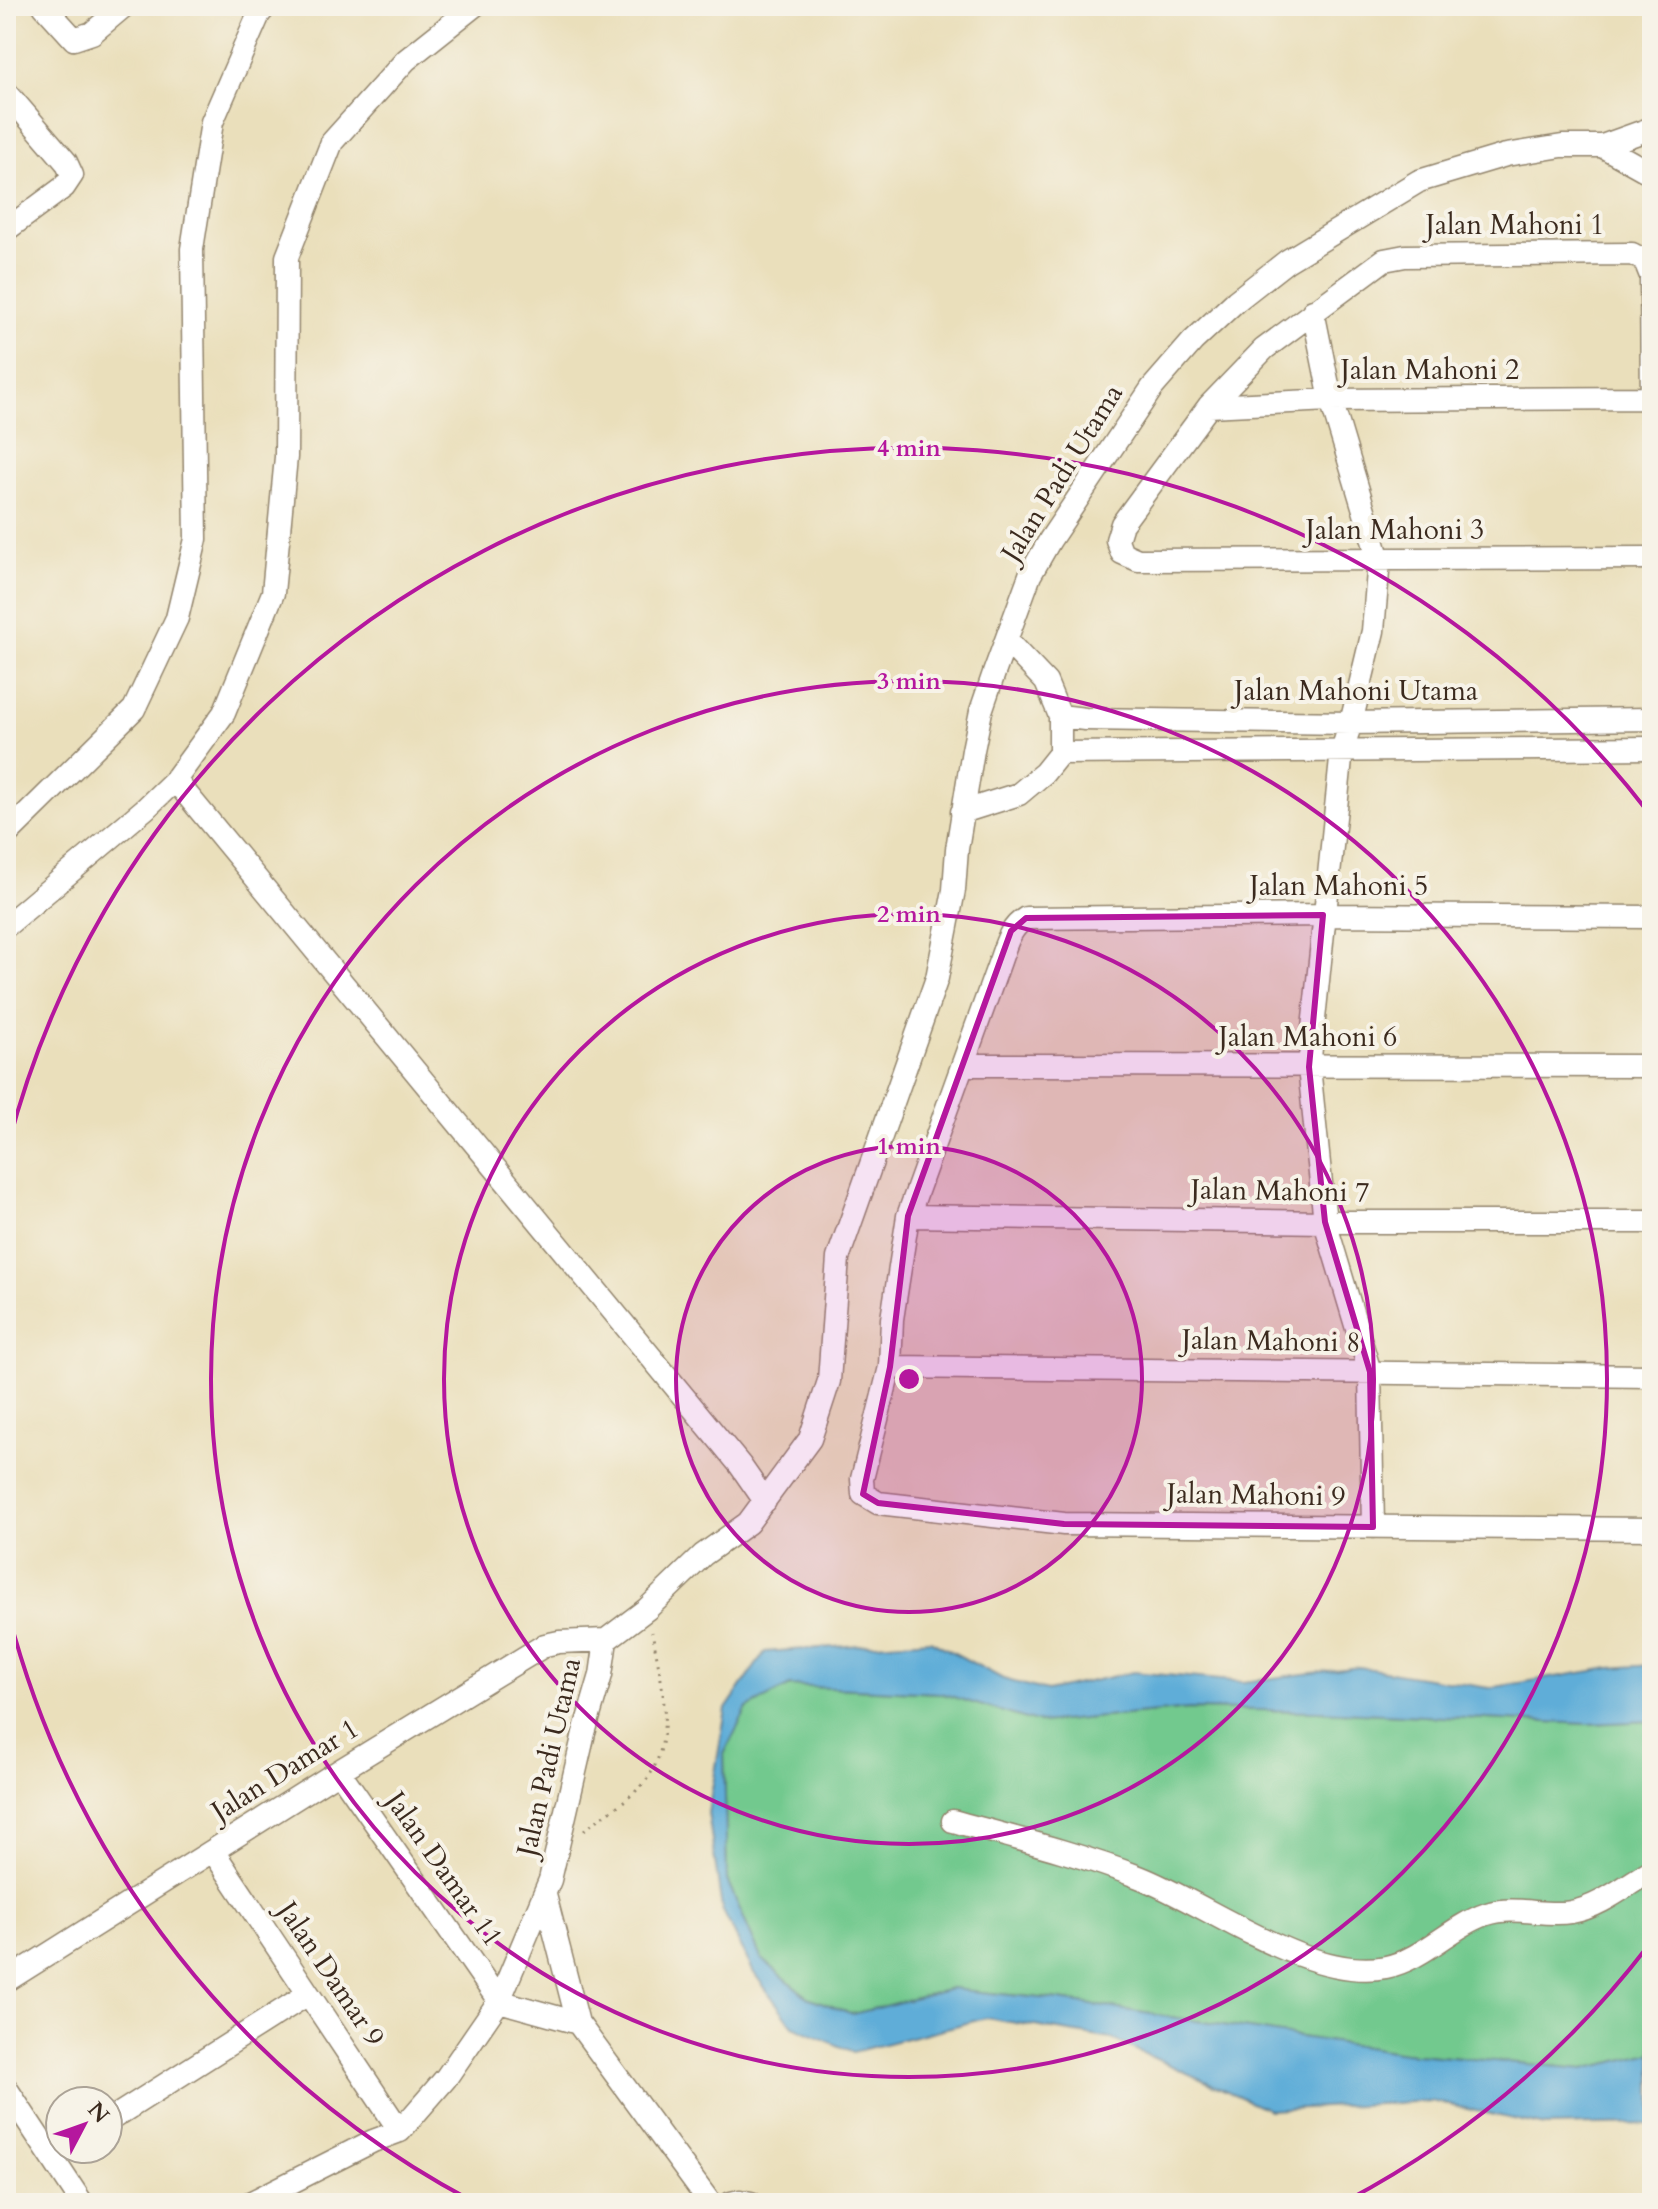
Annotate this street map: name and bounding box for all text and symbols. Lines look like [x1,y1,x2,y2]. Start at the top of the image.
street label: Jalan Mahoni 1 [1422,206,1604,244]
street label: Jalan Mahoni 2 [1337,351,1519,389]
street label: Jalan Padi Utama [990,377,1132,572]
text: 4 min [877,432,942,465]
street label: Jalan Mahoni 3 [1302,511,1484,549]
text: 3 min [877,665,942,698]
street label: Jalan Mahoni Utama [1230,672,1478,710]
street label: Jalan Mahoni 5 [1246,867,1428,905]
text: 2 min [877,898,942,931]
street label: Jalan Mahoni 6 [1215,1018,1397,1056]
text: 1 min [877,1130,942,1163]
street label: Jalan Mahoni 7 [1186,1170,1370,1212]
street label: Jalan Mahoni 8 [1177,1320,1361,1362]
centre of rings [895,1365,923,1393]
street label: Jalan Mahoni 9 [1162,1474,1346,1516]
street label: Jalan Padi Utama [507,1654,590,1864]
street label: Jalan Damar 1 [201,1710,366,1832]
street label: Jalan Damar 11 [374,1781,512,1954]
street label: Jalan Damar 9 [266,1891,393,2054]
north arrow [44,2085,124,2165]
text: N [81,2095,116,2130]

